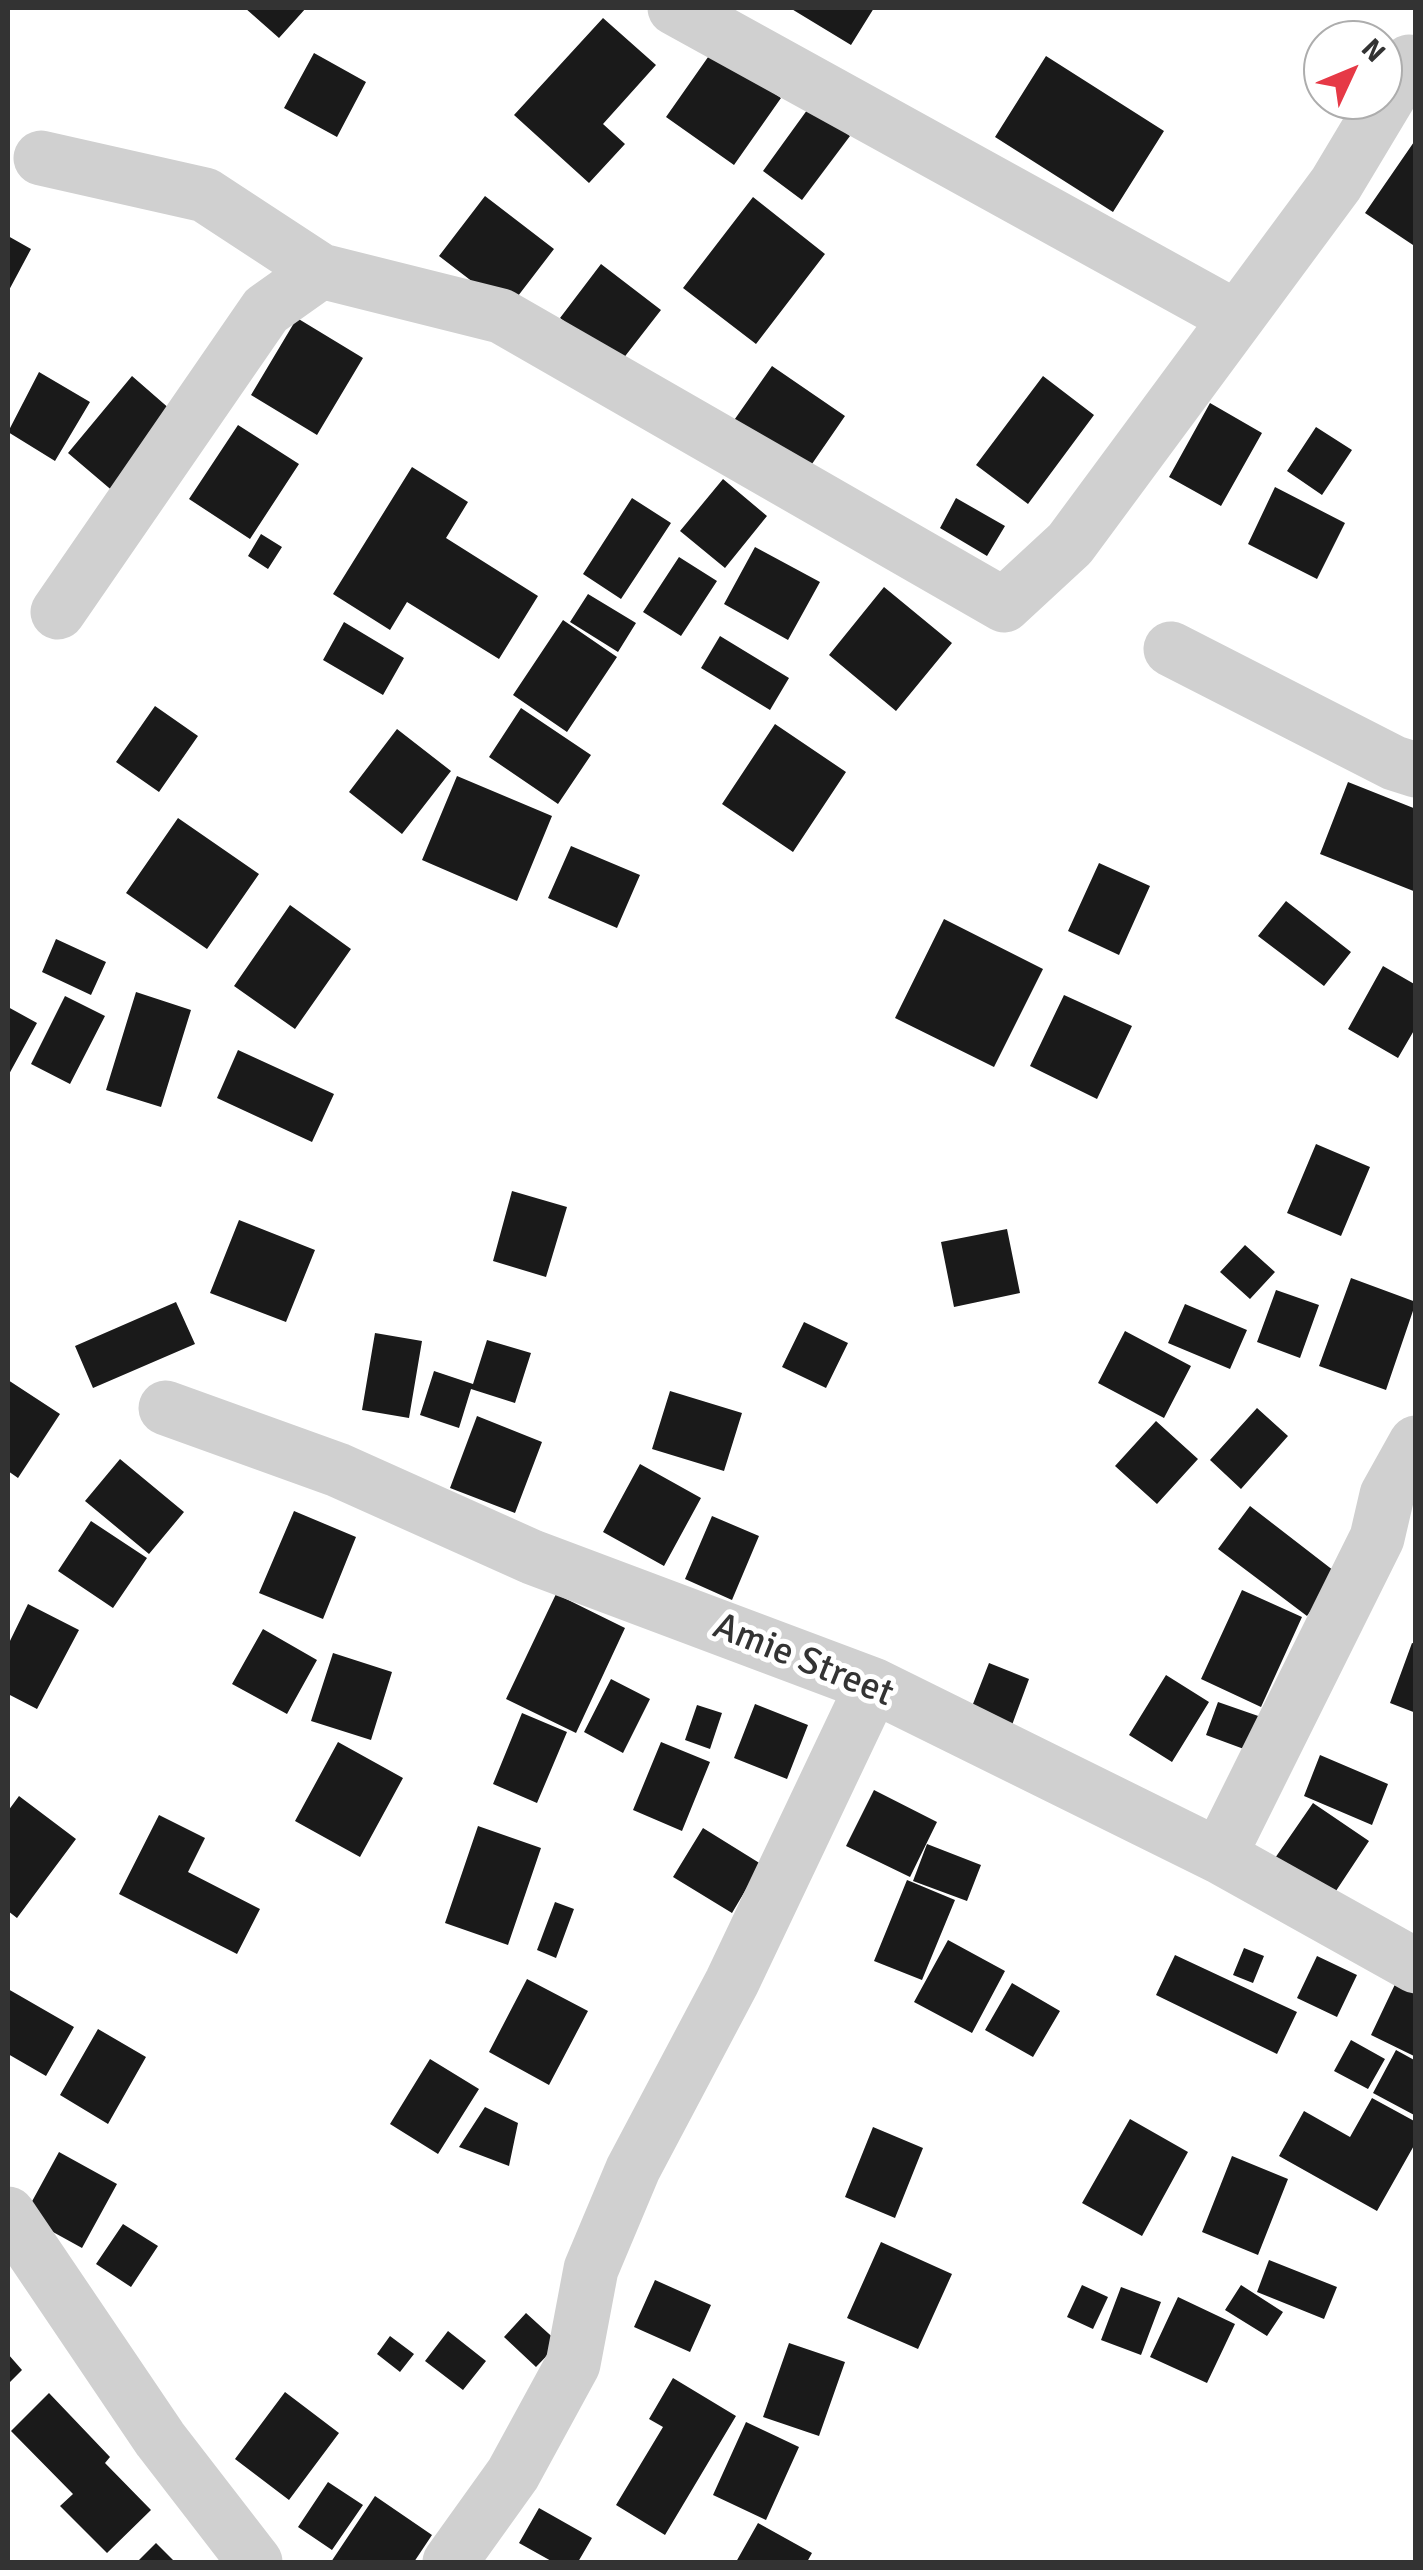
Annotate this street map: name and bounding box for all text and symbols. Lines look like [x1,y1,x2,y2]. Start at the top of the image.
north arrow [1303,20,1403,120]
text: N [1354,32,1392,69]
street label: Amie Street [706,1604,900,1718]

